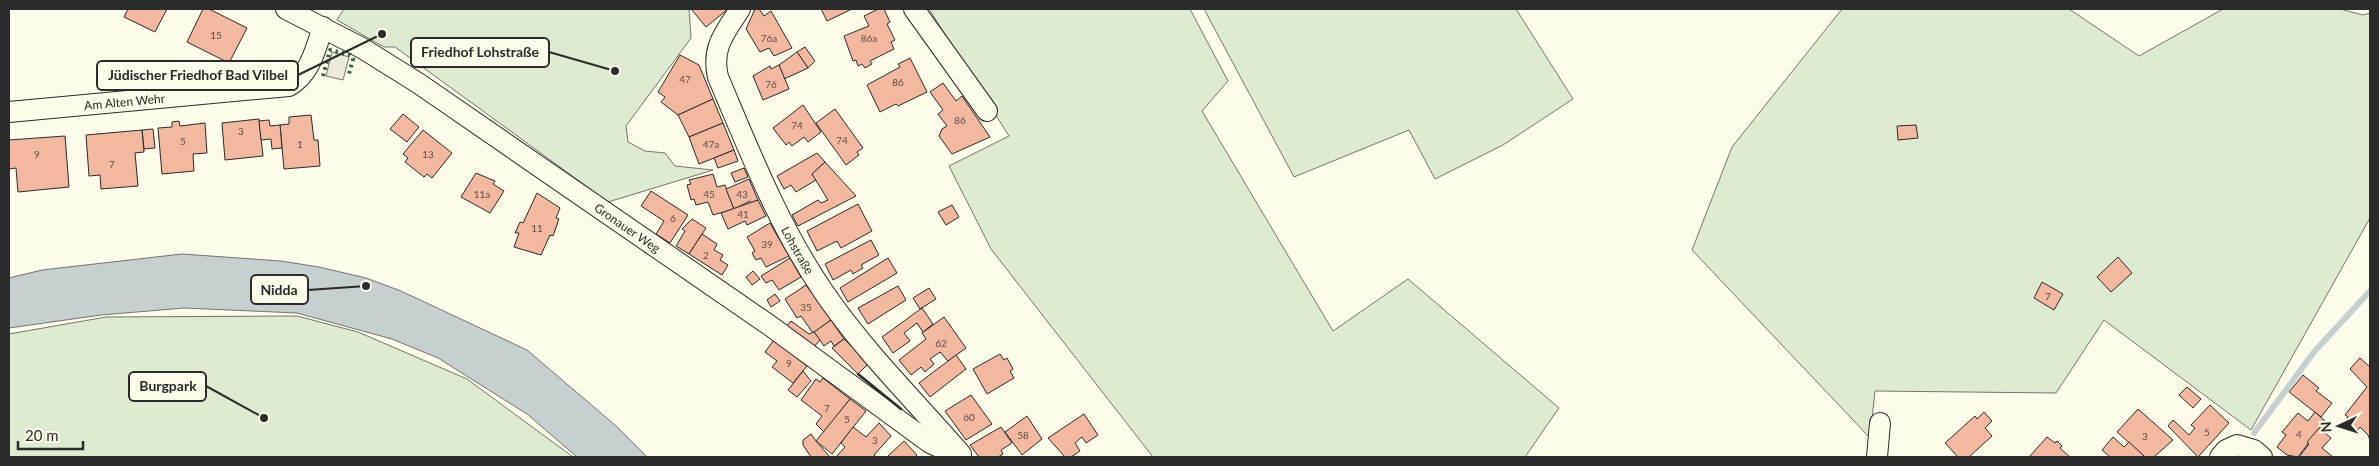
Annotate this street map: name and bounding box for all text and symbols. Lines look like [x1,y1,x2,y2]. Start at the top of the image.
house number: 15 [210,29,222,41]
house number: 76a [761,32,777,44]
house number: 86a [861,32,877,44]
callout: Friedhof Lohstraße [411,38,549,67]
text: Friedhof Lohstraße [421,43,539,60]
callout: Jüdischer Friedhof Bad Vilbel [97,61,298,90]
text: Jüdischer Friedhof Bad Vilbel [108,66,288,83]
house number: 47 [679,73,691,85]
house number: 86 [892,76,904,88]
house number: 76 [765,78,777,90]
street label: Am Alten Wehr [83,90,166,112]
house number: 86 [954,114,966,126]
house number: 74 [791,119,803,131]
house number: 3 [238,125,244,137]
house number: 74 [836,134,848,146]
house number: 5 [180,135,186,147]
house number: 1 [297,138,303,150]
house number: 47a [703,138,719,150]
house number: 9 [34,148,40,160]
house number: 13 [422,148,434,160]
house number: 7 [109,158,115,170]
house number: 11a [474,188,490,200]
house number: 45 [703,188,715,200]
house number: 43 [736,188,748,200]
street label: Gronauer Weg [592,200,663,255]
house number: 41 [737,208,749,220]
house number: 6 [670,212,676,224]
house number: 11 [531,222,543,234]
street label: Lohstraße [779,224,817,277]
house number: 39 [761,238,773,250]
house number: 2 [703,249,709,261]
callout: Nidda [251,275,308,304]
text: Nidda [260,281,298,298]
house number: 7 [2045,290,2051,302]
house number: 35 [800,301,812,313]
house number: 62 [935,337,947,349]
house number: 9 [786,357,792,369]
callout: Burgpark [129,372,206,401]
text: Burgpark [139,377,197,394]
north arrow [2314,401,2364,451]
house number: 7 [824,402,830,414]
house number: 60 [963,411,975,423]
house number: 5 [844,413,850,425]
scale bar [18,418,82,450]
text: N [2317,421,2334,433]
text: 20 m [25,426,59,444]
house number: 5 [2204,426,2210,438]
house number: 4 [2296,428,2302,440]
house number: 58 [1017,429,1029,441]
house number: 3 [2142,430,2148,442]
house number: 3 [872,434,878,446]

